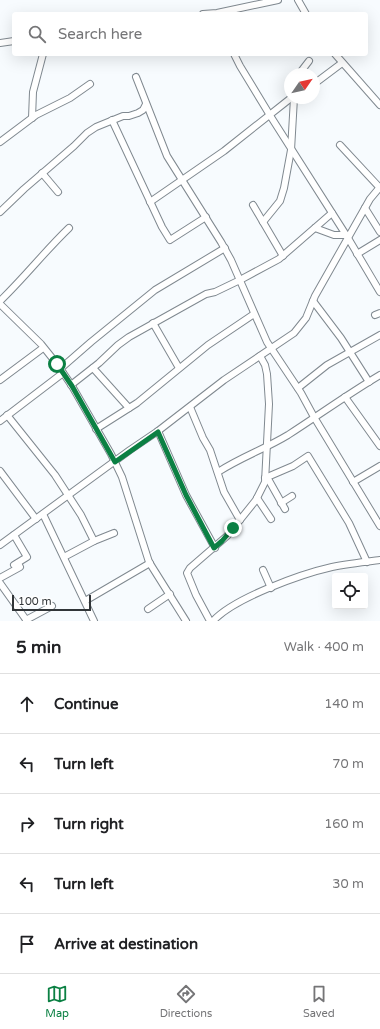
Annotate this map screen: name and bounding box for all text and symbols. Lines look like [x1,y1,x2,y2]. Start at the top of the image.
search box [12,12,368,56]
icon: search [26,23,48,45]
text: Search here [58,25,142,43]
north arrow [284,68,320,104]
route start [48,355,66,373]
route end [224,519,242,537]
map controls [332,573,368,609]
button: locate [332,573,368,609]
scale bar [12,593,91,612]
text: 100 m [18,595,52,608]
text: 5 min [16,637,61,658]
text: Walk · 400 m [284,639,364,655]
icon: ahead [16,693,38,715]
text: Continue [54,695,118,713]
text: 140 m [324,696,364,712]
icon: left [16,753,38,775]
text: Turn left [54,755,114,773]
text: 70 m [332,756,364,772]
icon: right [16,813,38,835]
text: Turn right [54,815,124,833]
text: 160 m [324,816,364,832]
icon: left [16,873,38,895]
text: Turn left [54,875,114,893]
text: 30 m [332,876,364,892]
icon: arrive [16,933,38,955]
text: Arrive at destination [54,935,198,953]
tab: Map [45,983,69,1020]
tab: Directions [160,983,212,1020]
tab: Saved [303,983,335,1020]

